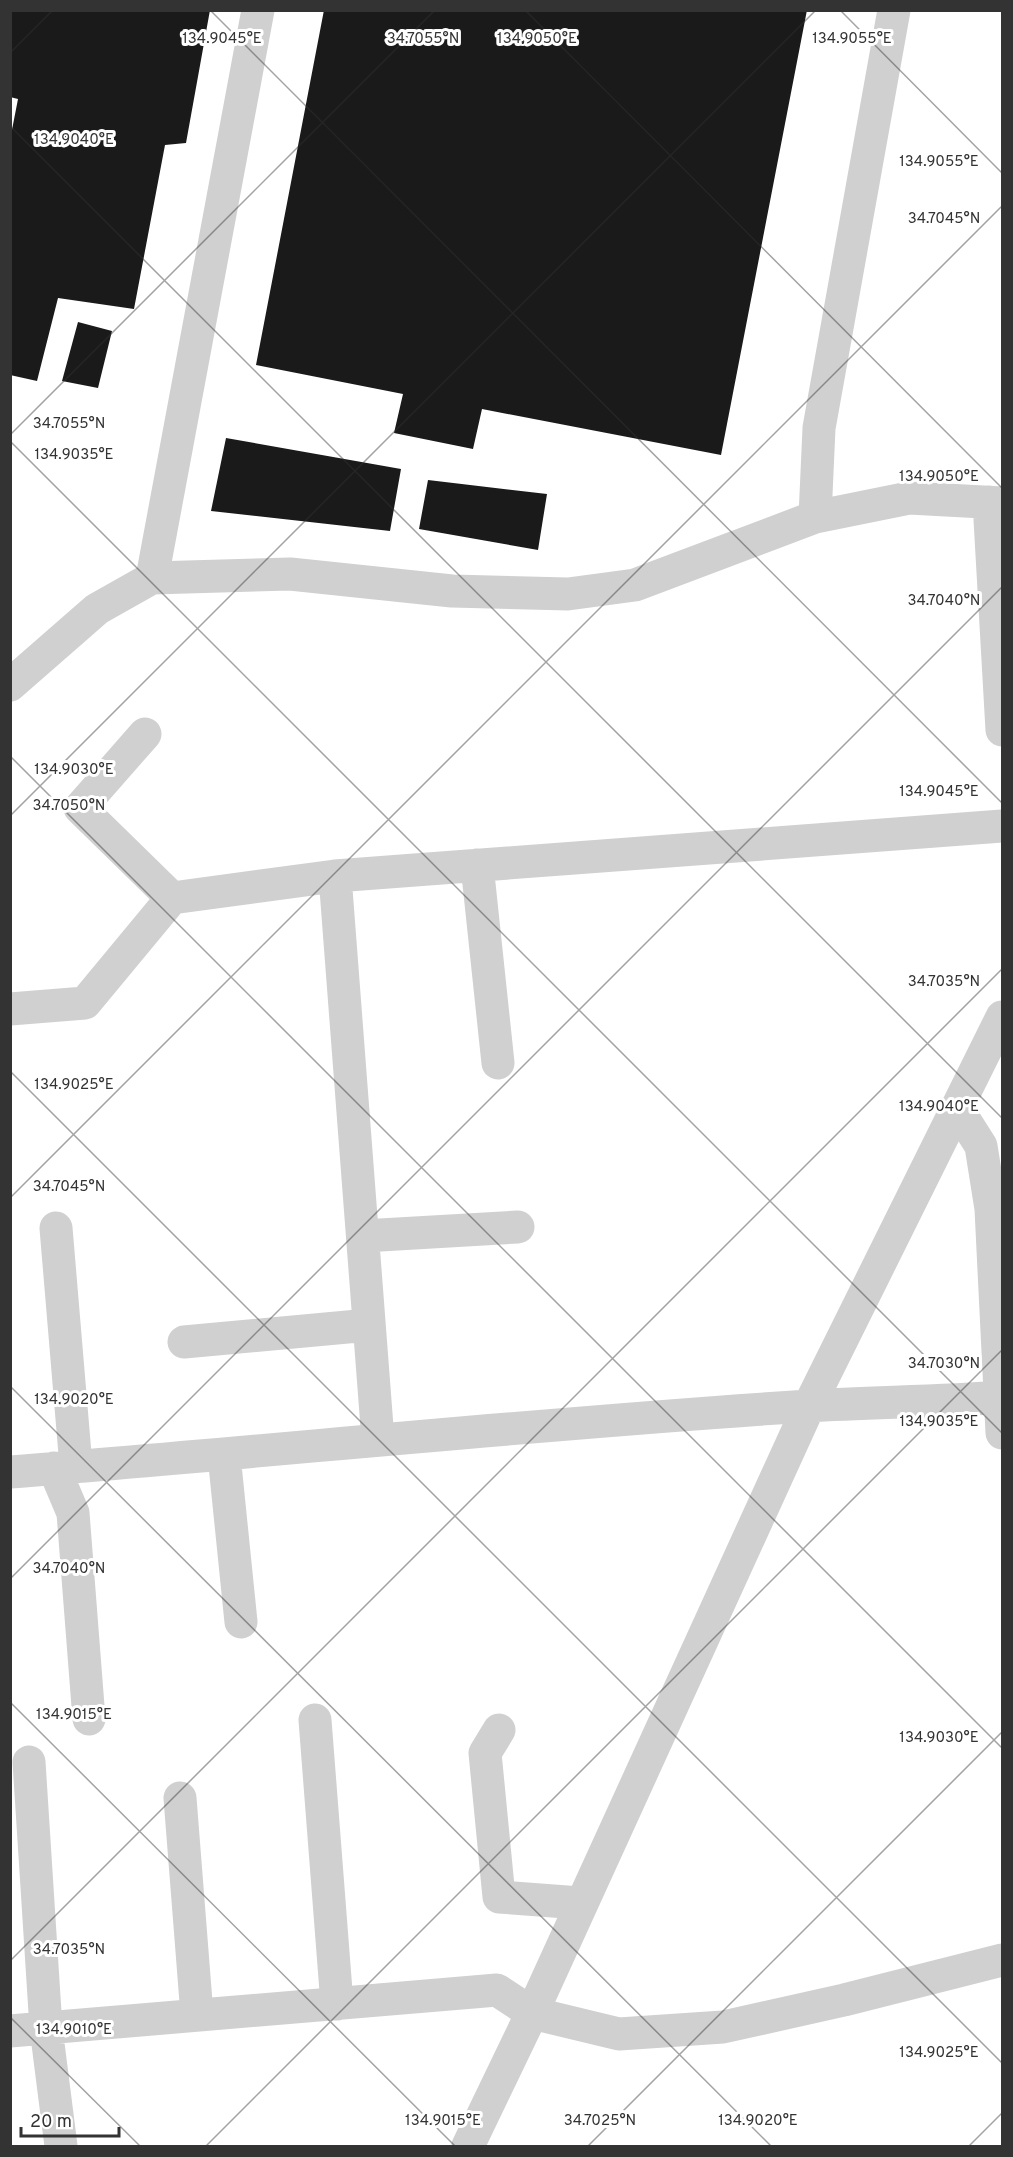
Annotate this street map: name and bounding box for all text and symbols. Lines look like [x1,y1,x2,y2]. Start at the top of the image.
text: 134.9045°E [182,30,262,49]
text: 34.7055°N [387,30,459,49]
text: 134.9050°E [497,30,577,49]
text: 134.9055°E [812,30,892,49]
text: 134.9040°E [34,131,114,150]
text: 134.9055°E [899,153,979,172]
text: 34.7045°N [908,210,980,229]
text: 34.7055°N [33,415,105,434]
text: 134.9035°E [34,446,114,465]
text: 134.9050°E [899,468,979,487]
text: 34.7040°N [908,592,980,611]
text: 134.9030°E [34,761,114,780]
text: 134.9045°E [899,783,979,802]
text: 34.7050°N [33,797,105,816]
text: 34.7035°N [908,973,980,992]
text: 134.9025°E [34,1076,114,1095]
text: 134.9040°E [899,1098,979,1117]
text: 34.7045°N [33,1178,105,1197]
text: 34.7030°N [908,1355,980,1374]
text: 134.9020°E [34,1391,114,1410]
text: 134.9035°E [899,1413,979,1432]
text: 34.7040°N [33,1560,105,1579]
text: 134.9015°E [36,1706,112,1725]
text: 134.9030°E [899,1729,979,1748]
text: 34.7035°N [33,1941,105,1960]
text: 134.9010°E [36,2021,112,2040]
text: 134.9025°E [899,2044,979,2063]
scale bar [21,2100,118,2138]
text: 20 m [30,2111,72,2134]
text: 134.9015°E [405,2112,481,2131]
text: 34.7025°N [564,2112,636,2131]
text: 134.9020°E [718,2112,798,2131]

